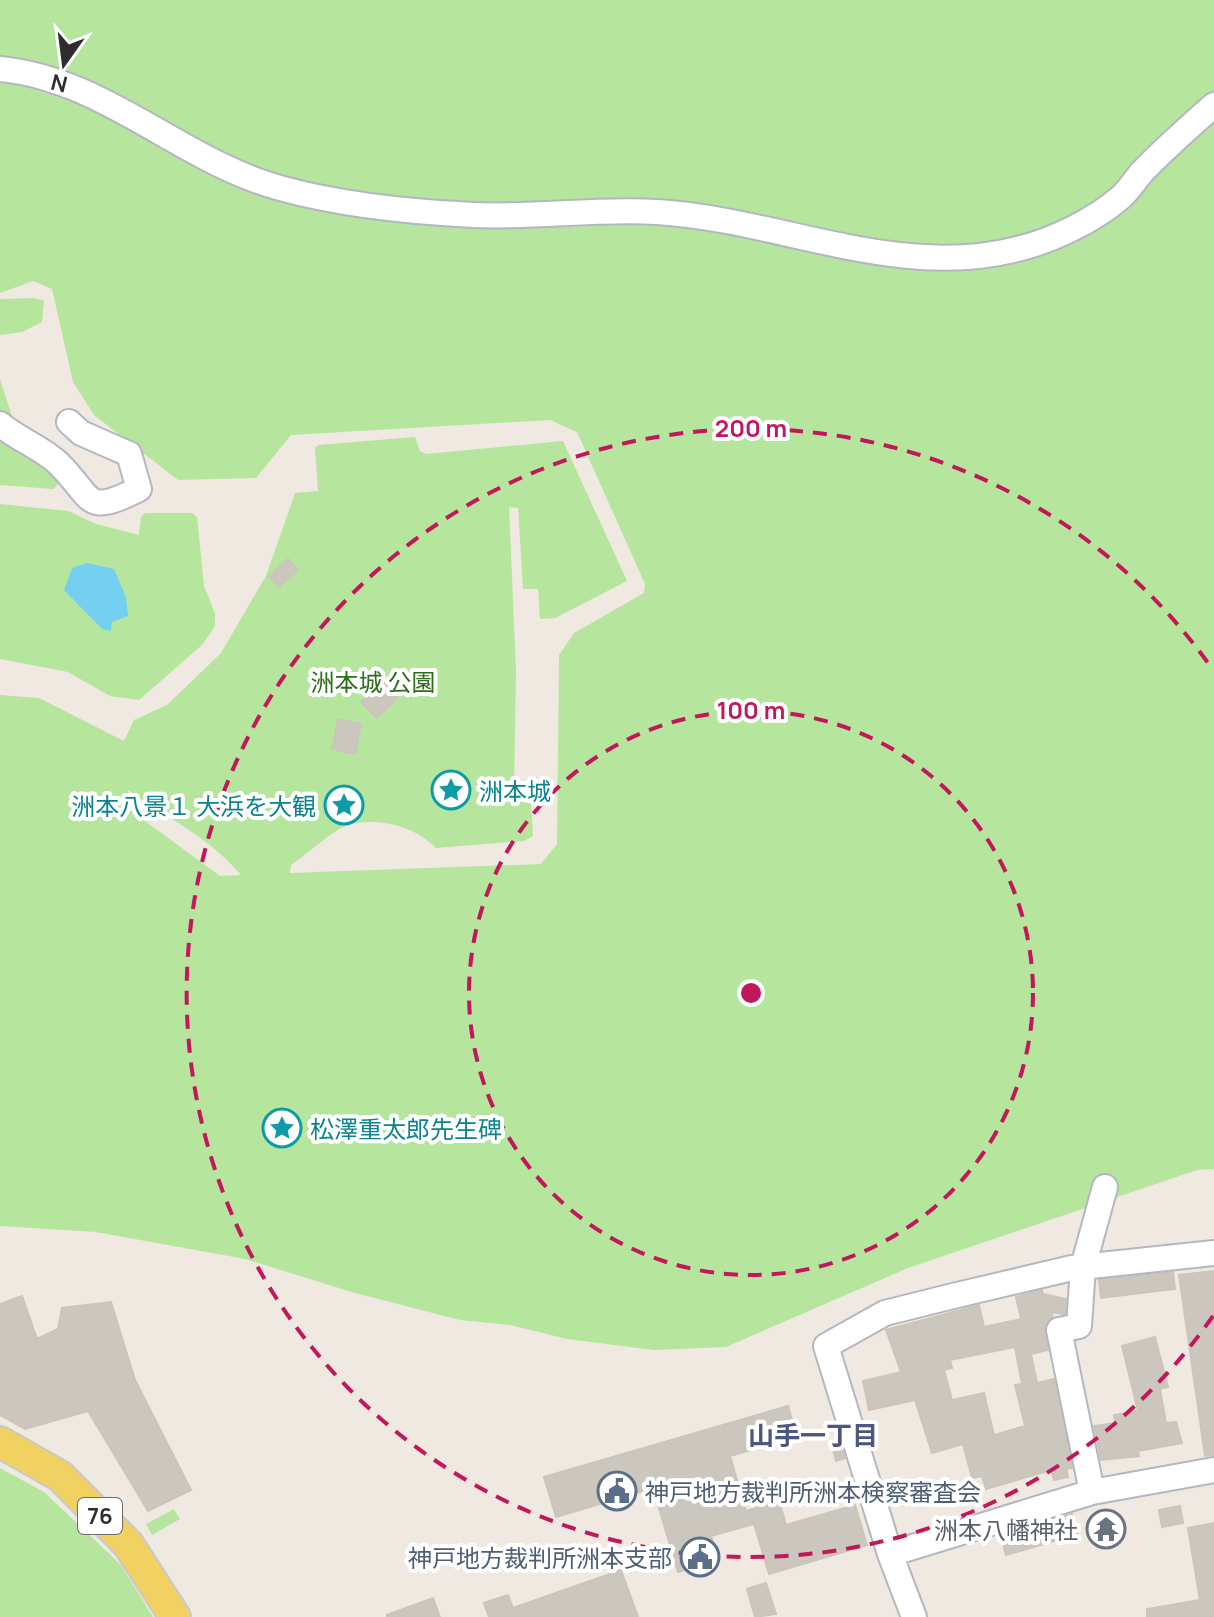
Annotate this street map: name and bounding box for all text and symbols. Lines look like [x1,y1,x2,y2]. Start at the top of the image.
north arrow [24,24,104,104]
text: N [48,67,70,100]
text: 200 m [715,411,787,444]
park label: 洲本城 公園 [311,665,435,698]
text: 100 m [717,693,785,726]
place icon: 洲本城 [430,769,472,811]
place label: 洲本城 [479,774,551,807]
place icon: 洲本八景１ 大浜を大観 [323,784,365,826]
place label: 洲本八景１ 大浜を大観 [71,789,316,822]
centre of rings [737,979,765,1007]
place icon: 松澤重太郎先生碑 [261,1107,303,1149]
place label: 松澤重太郎先生碑 [310,1112,502,1145]
district label: 山手一丁目 [748,1417,878,1453]
public building icon: 神戸地方裁判所洲本検察審査会 [596,1470,638,1512]
place label: 神戸地方裁判所洲本検察審査会 [645,1475,981,1508]
road number: 76 [78,1498,122,1534]
temple icon: 洲本八幡神社 [1085,1508,1127,1550]
place label: 洲本八幡神社 [934,1513,1078,1546]
public building icon: 神戸地方裁判所洲本支部 [679,1536,721,1578]
place label: 神戸地方裁判所洲本支部 [408,1541,672,1574]

